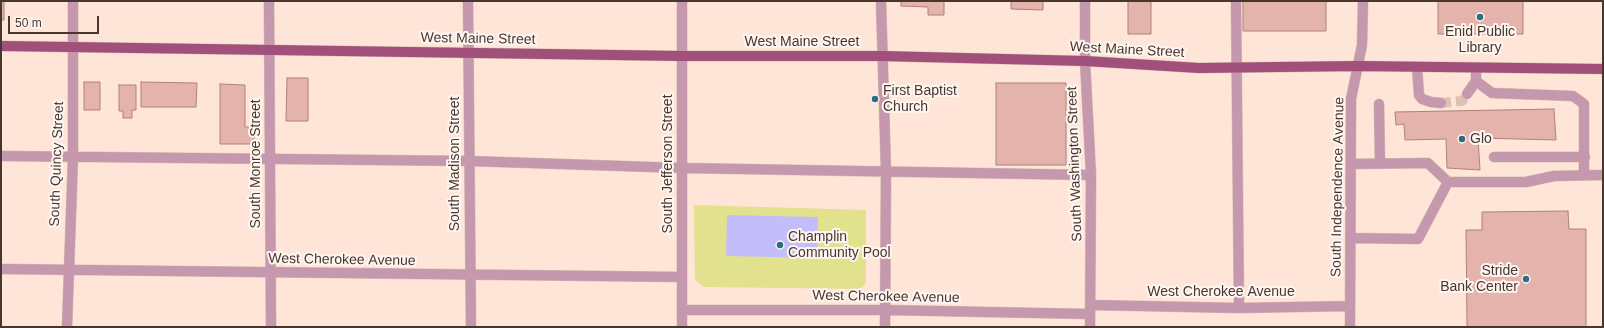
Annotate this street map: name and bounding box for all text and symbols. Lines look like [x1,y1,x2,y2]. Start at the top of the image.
scale bar [10,8,101,34]
marker: Enid Public Library [1475,12,1485,22]
text: 50 m [15,16,42,30]
place label: Enid Public Library [1445,24,1515,56]
street label: West Maine Street [420,30,536,48]
street label: West Maine Street [745,34,859,50]
street label: West Maine Street [1069,39,1185,61]
place label: First Baptist Church [883,83,957,116]
street label: South Washington Street [1064,86,1086,242]
street label: South Jefferson Street [660,94,676,234]
marker: First Baptist Church [870,94,880,104]
street label: South Madison Street [447,97,463,231]
street label: South Independence Avenue [1328,97,1348,277]
street label: South Monroe Street [248,99,264,229]
street label: South Quincy Street [46,101,68,227]
place label: Glo [1470,131,1492,147]
marker: Glo [1457,134,1467,144]
place label: Champlin Community Pool [788,229,891,262]
marker: Champlin Community Pool [775,240,785,250]
street label: West Cherokee Avenue [268,250,416,270]
place label: Stride Bank Center [1440,263,1518,296]
marker: Stride Bank Center [1521,274,1531,284]
street label: West Cherokee Avenue [1147,284,1295,300]
street label: West Cherokee Avenue [812,287,960,307]

